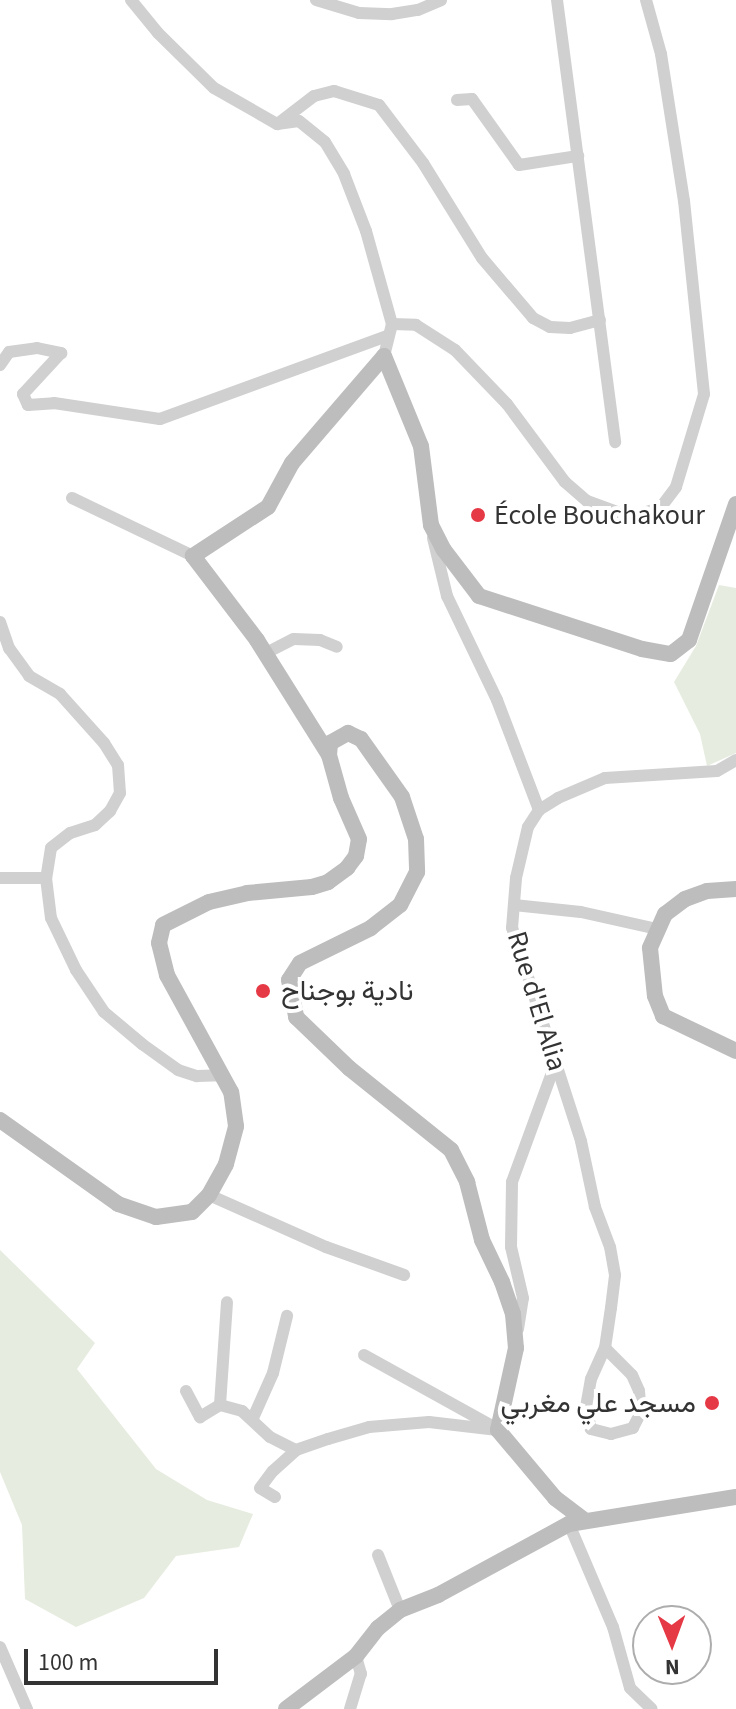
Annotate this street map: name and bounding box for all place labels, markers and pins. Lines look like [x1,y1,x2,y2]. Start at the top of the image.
place label: École Bouchakour [494,498,705,532]
marker: École Bouchakour [469,506,487,524]
place label: نادية بوجناح [281,974,414,1008]
marker: نادية بوجناح [252,980,274,1002]
place label: مسجد علي مغربي [500,1386,696,1420]
marker: مسجد علي مغربي [703,1394,721,1412]

